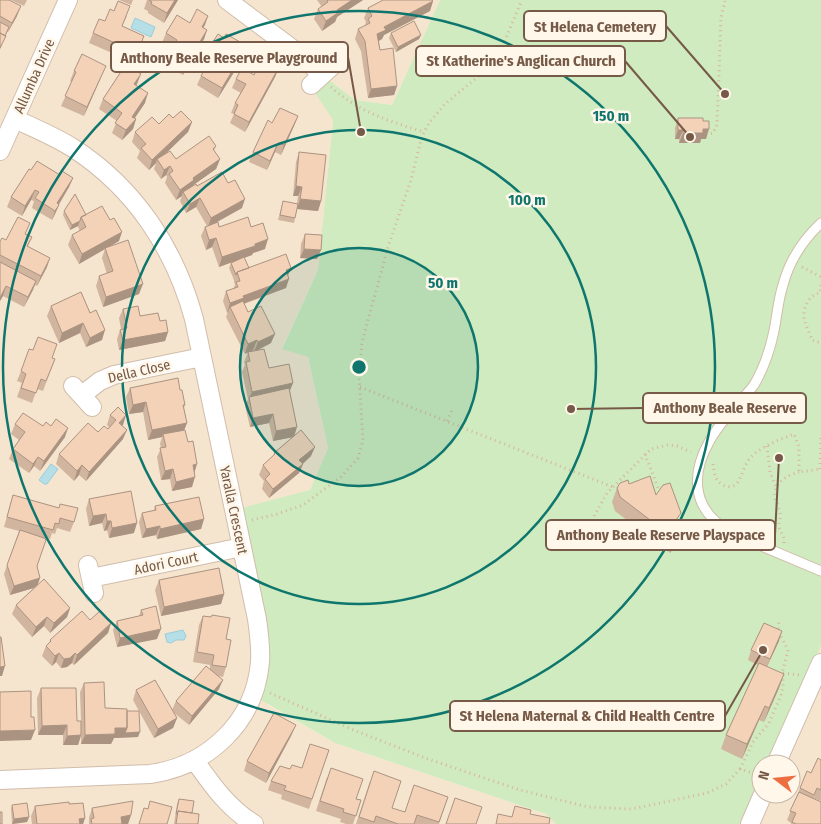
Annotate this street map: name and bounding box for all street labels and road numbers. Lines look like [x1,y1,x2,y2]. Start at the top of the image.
street label: Allumba Drive [10,36,59,116]
street label: Della Close [106,356,172,387]
street label: Yaralla Crescent [216,464,251,556]
street label: Adori Court [133,548,200,579]

